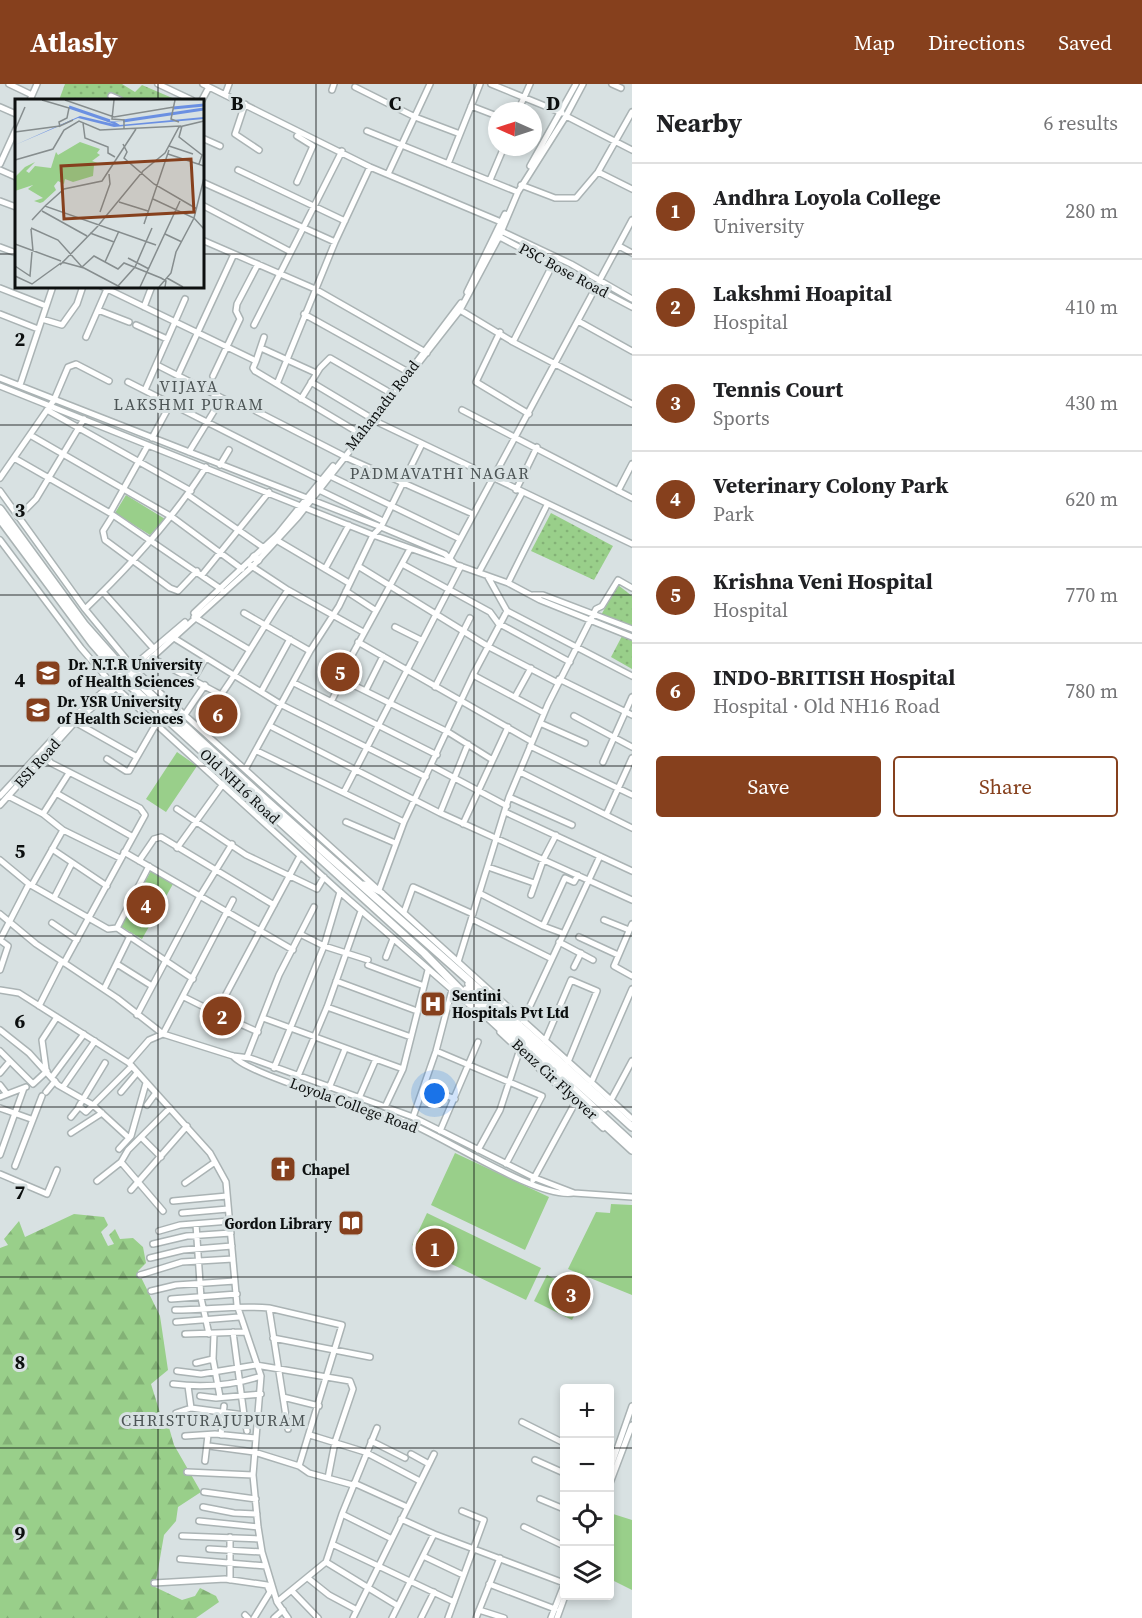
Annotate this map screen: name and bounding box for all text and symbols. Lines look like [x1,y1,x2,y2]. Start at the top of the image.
text: Atlasly [30,23,118,61]
text: Map [854,28,895,57]
text: Directions [928,28,1025,57]
text: Saved [1058,28,1112,57]
text: B [230,89,244,117]
text: C [389,89,401,117]
text: D [546,89,560,117]
inset map [15,99,204,288]
north arrow [488,102,542,156]
text: Nearby [656,105,742,141]
text: 6 results [1043,109,1118,137]
text: Andhra Loyola College [713,182,941,212]
text: 1 [670,197,681,225]
text: 280 m [1065,197,1118,225]
text: University [713,212,804,240]
street label: PSC Bose Road [515,238,613,303]
text: Lakshmi Hoapital [713,278,892,308]
text: 2 [670,293,681,321]
text: 410 m [1065,293,1118,321]
text: Hospital [713,308,788,336]
text: 2 [15,325,26,353]
street label: Mahanadu Road [340,355,424,454]
text: Tennis Court [713,374,843,404]
district label: VIJAYA LAKSHMI PURAM [114,375,264,415]
text: 3 [670,389,681,417]
text: 430 m [1065,389,1118,417]
text: Sports [713,404,770,432]
district label: PADMAVATHI NAGAR [350,462,530,484]
text: Veterinary Colony Park [713,470,948,500]
text: 4 [670,485,681,513]
text: 620 m [1065,485,1118,513]
text: 3 [15,496,26,524]
text: Park [713,500,754,528]
text: Krishna Veni Hospital [713,566,933,596]
text: 5 [670,581,681,609]
text: 770 m [1065,581,1118,609]
text: Hospital [713,596,788,624]
pin: 5 [320,650,360,694]
place label: Dr. N.T.R University of Health Sciences [68,654,202,692]
school or university icon: Dr. N.T.R University of Health Sciences [33,658,63,688]
text: INDO-BRITISH Hospital [713,662,955,692]
text: 4 [15,666,26,694]
text: 6 [670,677,681,705]
text: 780 m [1065,677,1118,705]
place label: Dr. YSR University of Health Sciences [57,691,184,729]
pin: 6 [198,692,238,736]
text: Hospital · Old NH16 Road [713,692,940,720]
school or university icon: Dr. YSR University of Health Sciences [23,695,53,725]
street label: ESI Road [9,733,65,792]
street label: Old NH16 Road [195,743,285,829]
button: Save [656,756,881,817]
button: Share [893,756,1118,817]
text: 5 [15,837,26,865]
pin: 4 [126,882,166,928]
place label: Sentini Hospitals Pvt Ltd [452,985,569,1023]
hospital icon: Sentini Hospitals Pvt Ltd [418,989,448,1019]
pin: 2 [202,994,242,1038]
text: 6 [15,1007,26,1035]
street label: Benz Cir Flyover [508,1034,603,1125]
street label: Loyola College Road [287,1072,421,1138]
your location [420,1079,449,1108]
church icon: Chapel [268,1154,298,1184]
place label: Chapel [302,1159,350,1180]
text: 7 [15,1178,26,1206]
library icon: Gordon Library [336,1208,366,1238]
place label: Gordon Library [224,1213,332,1234]
pin: 1 [416,1226,454,1270]
pin: 3 [552,1272,590,1316]
text: 8 [15,1348,25,1376]
map controls [560,1384,614,1600]
button: + [560,1384,614,1438]
district label: CHRISTURAJUPURAM [121,1409,307,1431]
button: − [560,1438,614,1492]
button: locate [560,1492,614,1546]
text: 9 [15,1519,26,1547]
button: layers [560,1546,614,1600]

